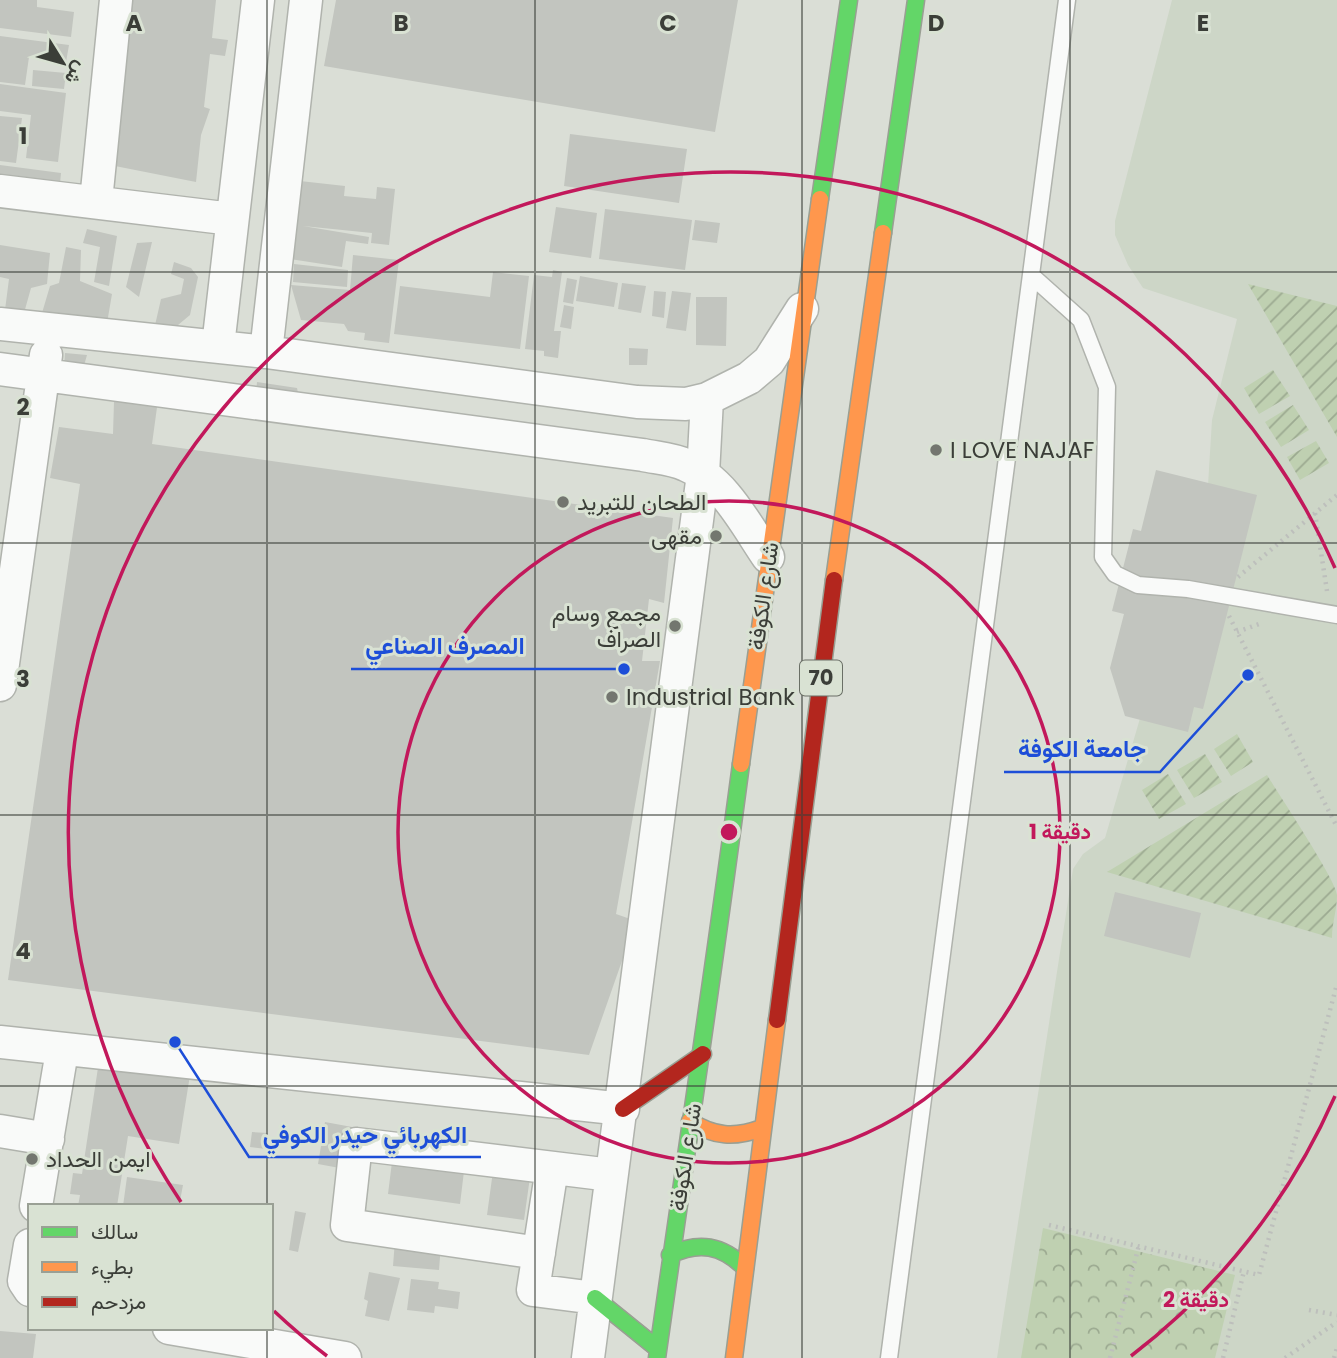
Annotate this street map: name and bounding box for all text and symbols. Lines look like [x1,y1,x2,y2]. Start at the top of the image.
text: A [126,7,143,39]
text: B [393,7,409,39]
text: C [659,7,677,39]
text: D [928,7,944,39]
text: E [1197,7,1209,39]
north arrow [28,28,98,98]
text: ش [58,56,94,90]
text: 1 [19,120,27,152]
text: 2 [16,391,30,423]
place label: I LOVE NAJAF [950,434,1094,466]
marker: I LOVE NAJAF [928,442,944,458]
place label: الطحان للتبريد [577,486,706,518]
marker: الطحان للتبريد [555,494,571,510]
place label: مقهى [651,520,702,552]
marker: مقهى [708,528,724,544]
street label: شارع الكوفة [740,540,786,652]
place label: مجمع وسام الصراف [552,597,661,655]
marker: مجمع وسام الصراف [667,618,683,634]
callout: المصرف الصناعي [351,624,538,669]
text: المصرف الصناعي [365,629,525,666]
road number: 70 [800,660,842,696]
text: 3 [16,663,30,695]
place label: Industrial Bank [626,681,795,713]
marker: Industrial Bank [604,689,620,705]
callout: جامعة الكوفة [1004,727,1160,772]
text: جامعة الكوفة [1018,732,1146,765]
text: 1 دقيقة [1029,817,1091,846]
centre of rings [717,820,741,844]
text: 4 [15,935,31,967]
street label: شارع الكوفة [661,1101,709,1213]
callout: الكهربائي حيدر الكوفي [249,1112,481,1157]
text: الكهربائي حيدر الكوفي [263,1118,467,1155]
place label: ايمن الحداد [46,1143,151,1175]
marker: ايمن الحداد [24,1151,40,1167]
legend [28,1204,273,1330]
text: سالك [91,1217,138,1246]
text: بطيء [91,1252,134,1284]
text: 2 دقيقة [1163,1285,1229,1314]
text: مزدحم [91,1287,146,1316]

